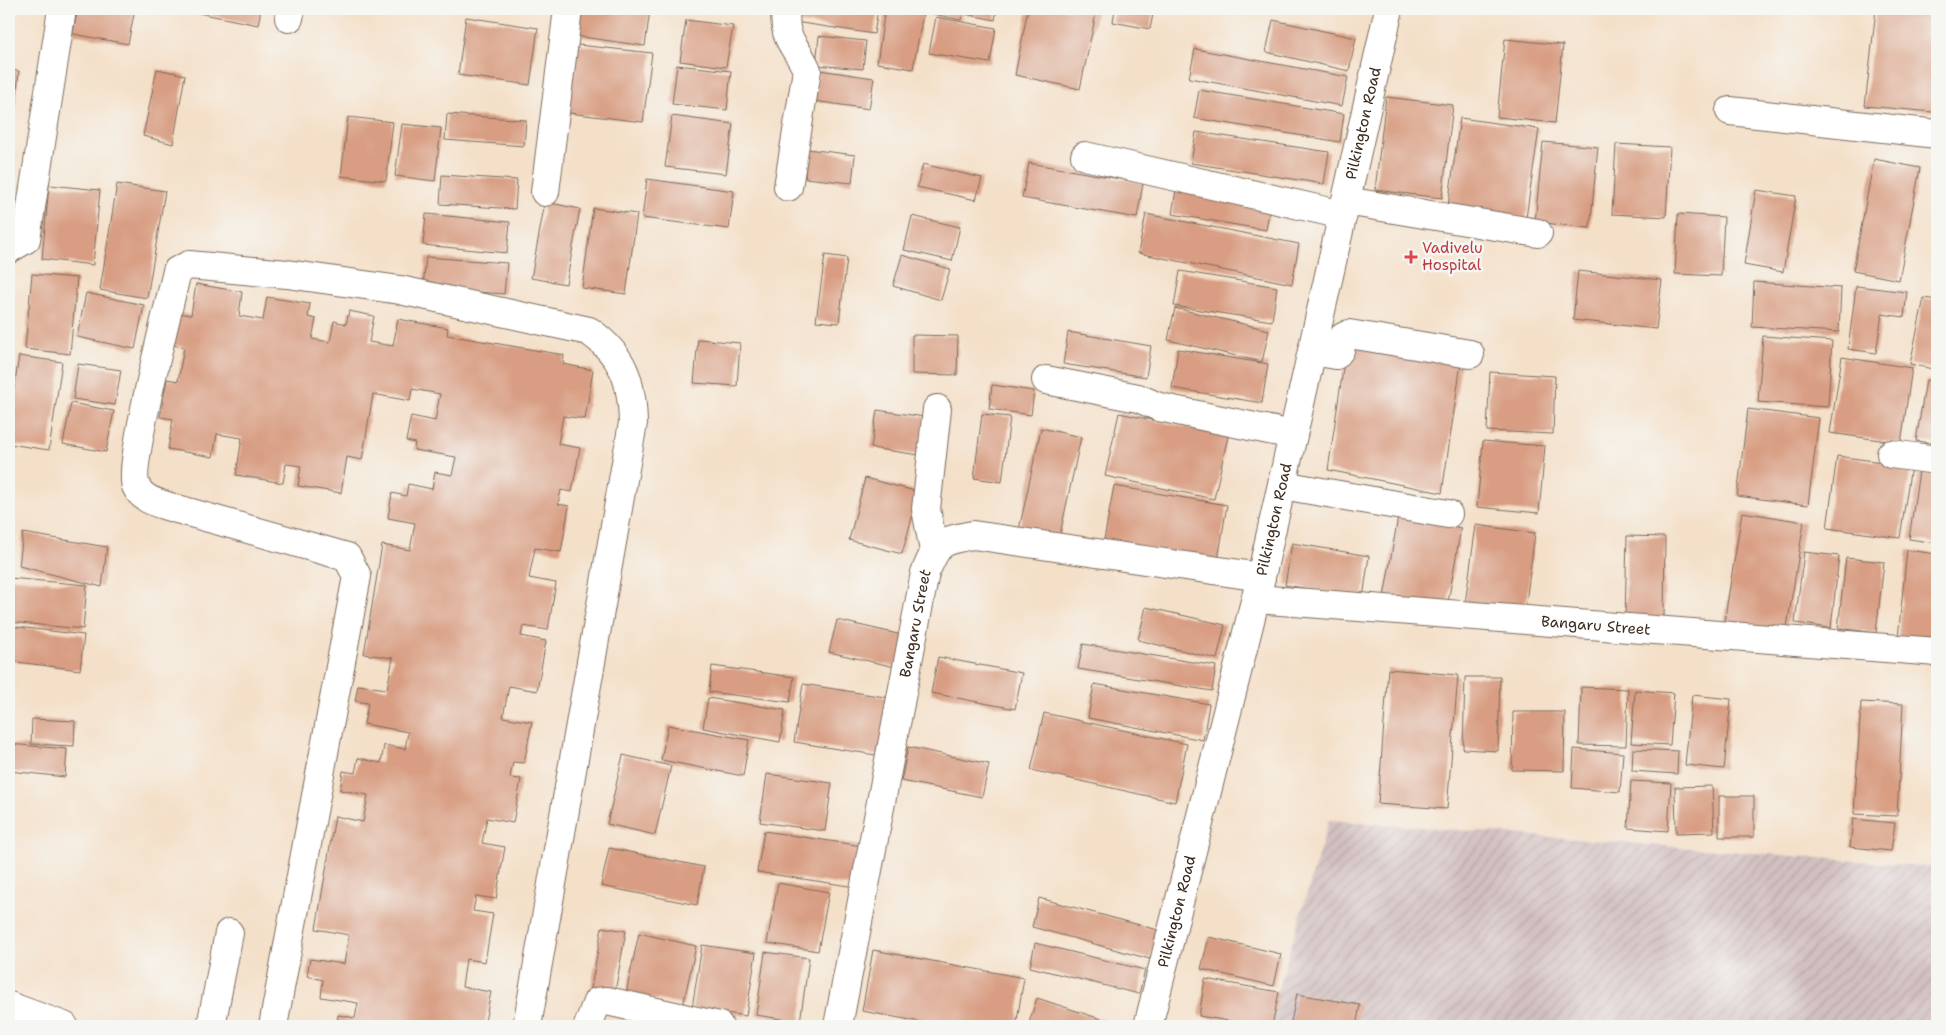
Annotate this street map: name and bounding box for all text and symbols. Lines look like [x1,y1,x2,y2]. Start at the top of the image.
street label: Pilkington Road [1341,65,1386,182]
place label: Vadivelu Hospital [1422,238,1483,275]
marker: Vadivelu Hospital [1404,250,1418,264]
street label: Pilkington Road [1252,461,1296,578]
street label: Bangaru Street [895,566,936,679]
street label: Bangaru Street [1540,611,1652,640]
street label: Pilkington Road [1153,853,1201,970]

